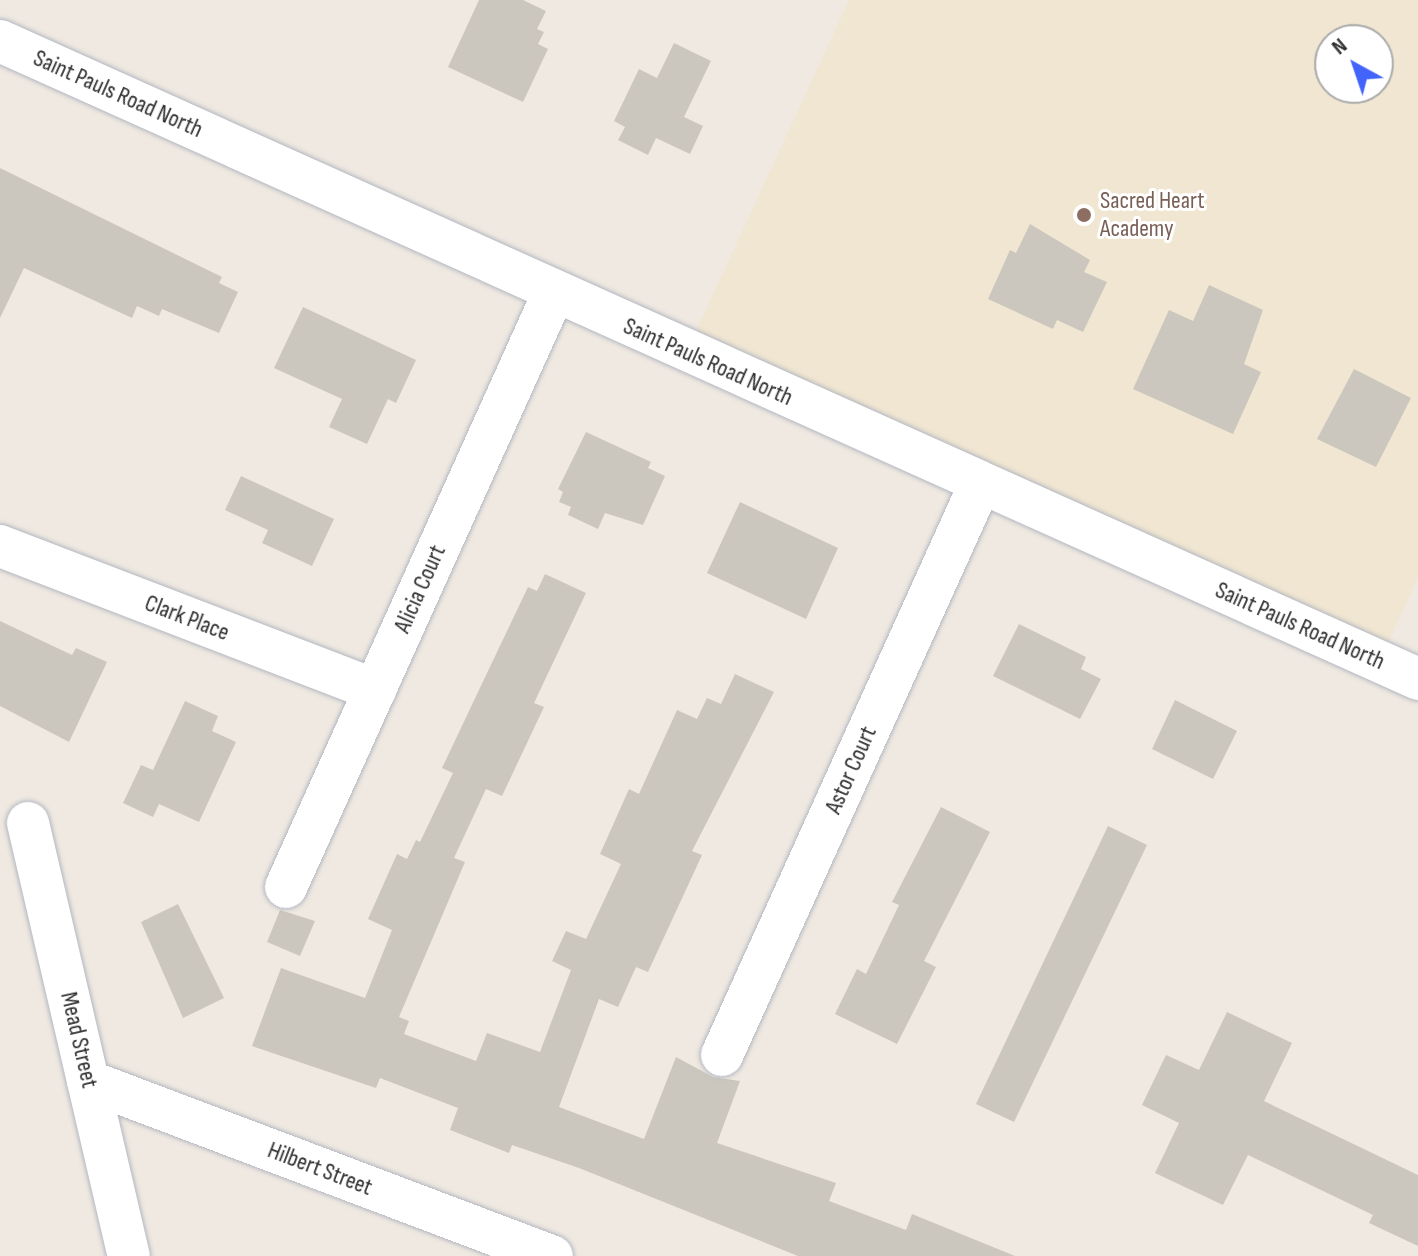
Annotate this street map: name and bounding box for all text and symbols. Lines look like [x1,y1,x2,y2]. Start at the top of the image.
north arrow [1314,24,1394,104]
text: N [1326,33,1353,61]
street label: Saint Pauls Road North [29,44,207,144]
place label: Sacred Heart Academy [1100,187,1204,243]
marker: Sacred Heart Academy [1075,206,1093,224]
street label: Saint Pauls Road North [619,312,797,412]
street label: Alicia Court [388,541,452,637]
street label: Saint Pauls Road North [1211,576,1389,676]
street label: Clark Place [141,589,233,647]
street label: Astor Court [819,722,883,818]
street label: Mead Street [54,989,104,1091]
street label: Hilbert Street [264,1136,376,1202]

